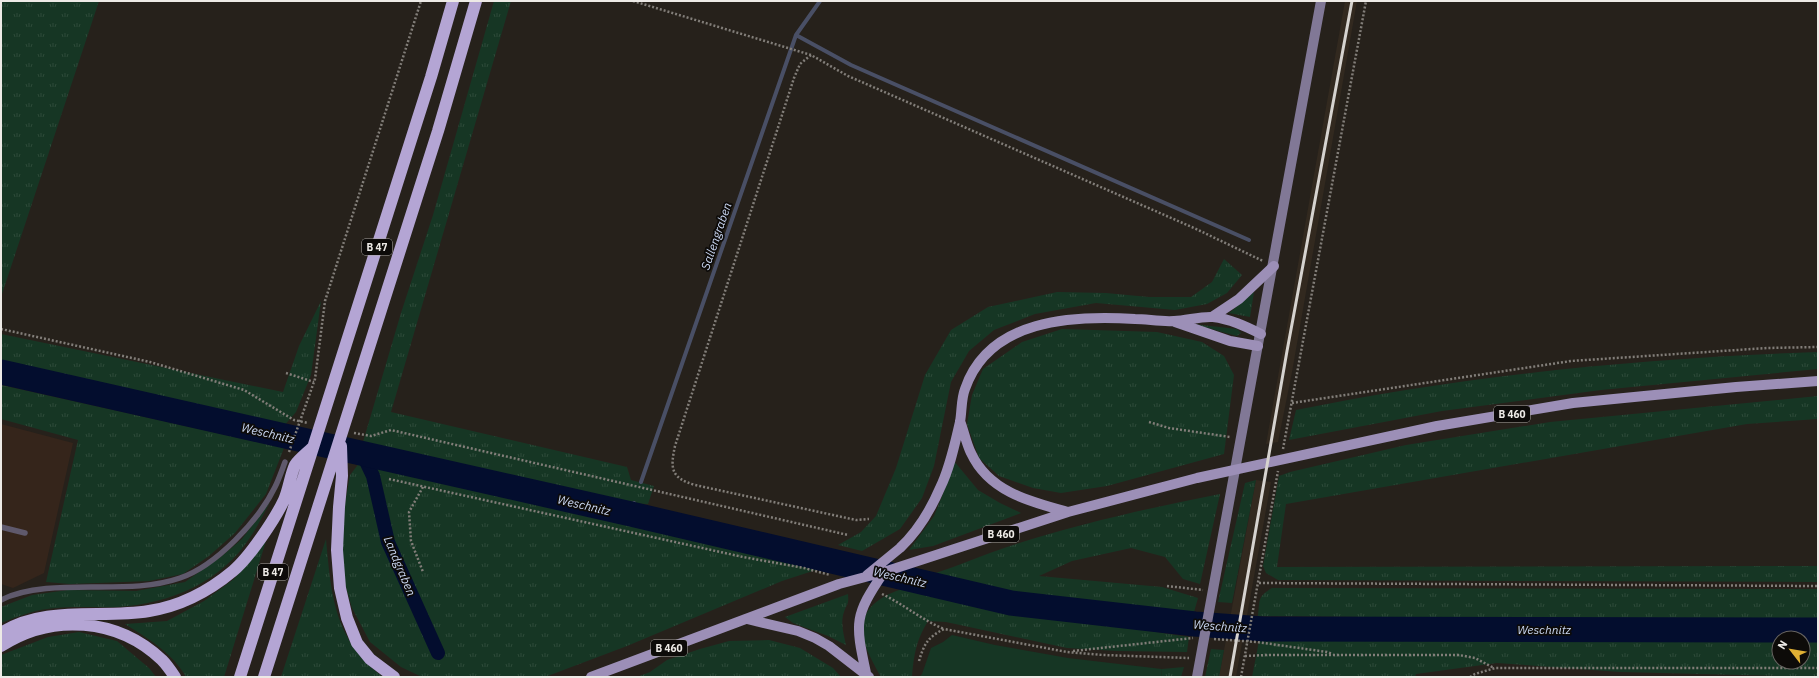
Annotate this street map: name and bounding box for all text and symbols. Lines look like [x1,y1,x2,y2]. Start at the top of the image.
water label: Sallengraben [697,200,735,272]
road number: B 47 [362,239,392,255]
road number: B 460 [1494,406,1530,422]
water label: Weschnitz [240,420,296,446]
water label: Weschnitz [556,492,612,518]
road number: B 460 [983,526,1019,542]
water label: Landgraben [381,534,419,598]
road number: B 47 [258,564,288,580]
water label: Weschnitz [872,564,928,590]
water label: Weschnitz [1193,617,1248,635]
water label: Weschnitz [1517,622,1571,637]
north arrow [1771,630,1811,670]
text: N [1774,638,1790,652]
road number: B 460 [651,640,687,656]

